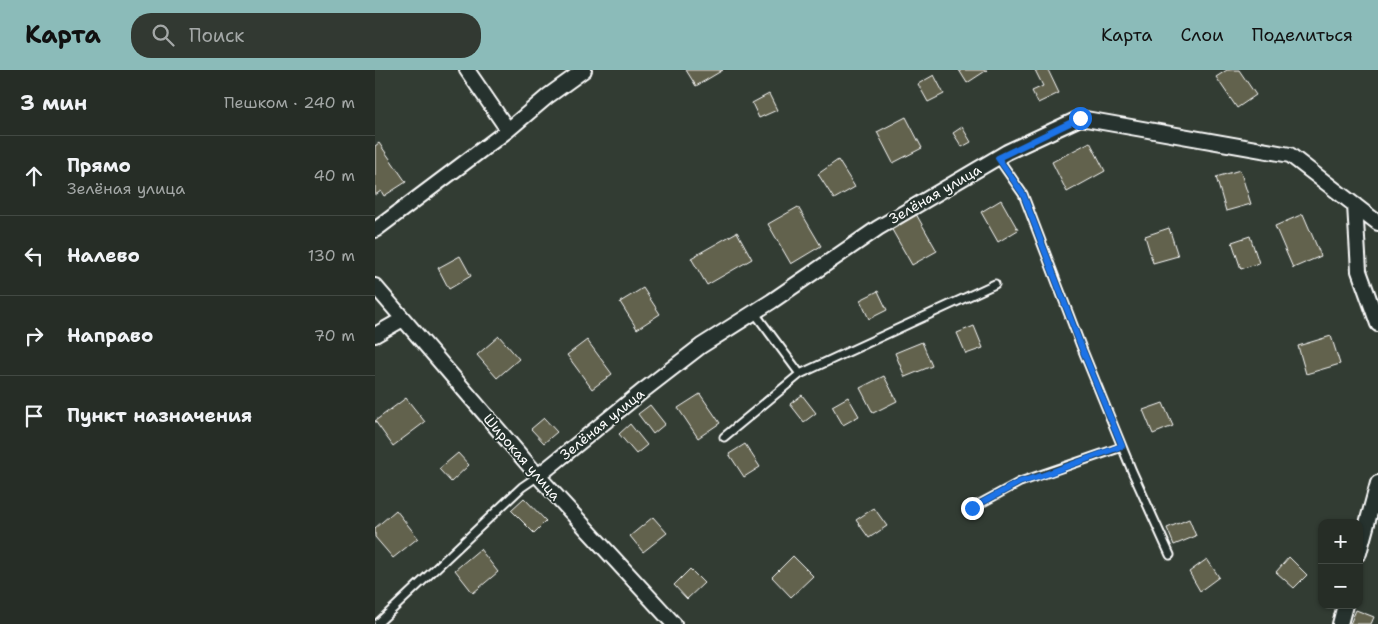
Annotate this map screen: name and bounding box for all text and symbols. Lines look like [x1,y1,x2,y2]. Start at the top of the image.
search box [131,13,481,58]
text: Карта [25,19,101,51]
icon: search [149,21,177,49]
text: Поиск [189,23,244,48]
text: Карта [1101,23,1152,47]
text: Слои [1180,23,1224,47]
text: Поделиться [1252,23,1353,47]
text: 3 мин [20,89,87,117]
text: Пешком · 240 m [224,92,355,113]
route start [1069,107,1092,130]
text: Прямо [67,153,131,178]
street label: Зелёная улица [886,160,985,228]
icon: ahead [20,162,48,190]
text: 40 m [313,165,355,186]
text: Зелёная улица [67,178,185,199]
icon: left [20,242,48,270]
text: Налево [67,243,140,268]
text: 130 m [308,245,355,266]
icon: right [20,322,48,350]
text: Направо [67,323,153,348]
text: 70 m [314,325,355,346]
street label: Зелёная улица [556,384,648,464]
icon: arrive [20,402,48,430]
text: Пункт назначения [67,403,252,428]
street label: Широкая улица [479,410,565,504]
route end [961,497,984,520]
map controls [1318,519,1363,609]
button: + [1318,519,1363,564]
button: − [1318,564,1363,609]

